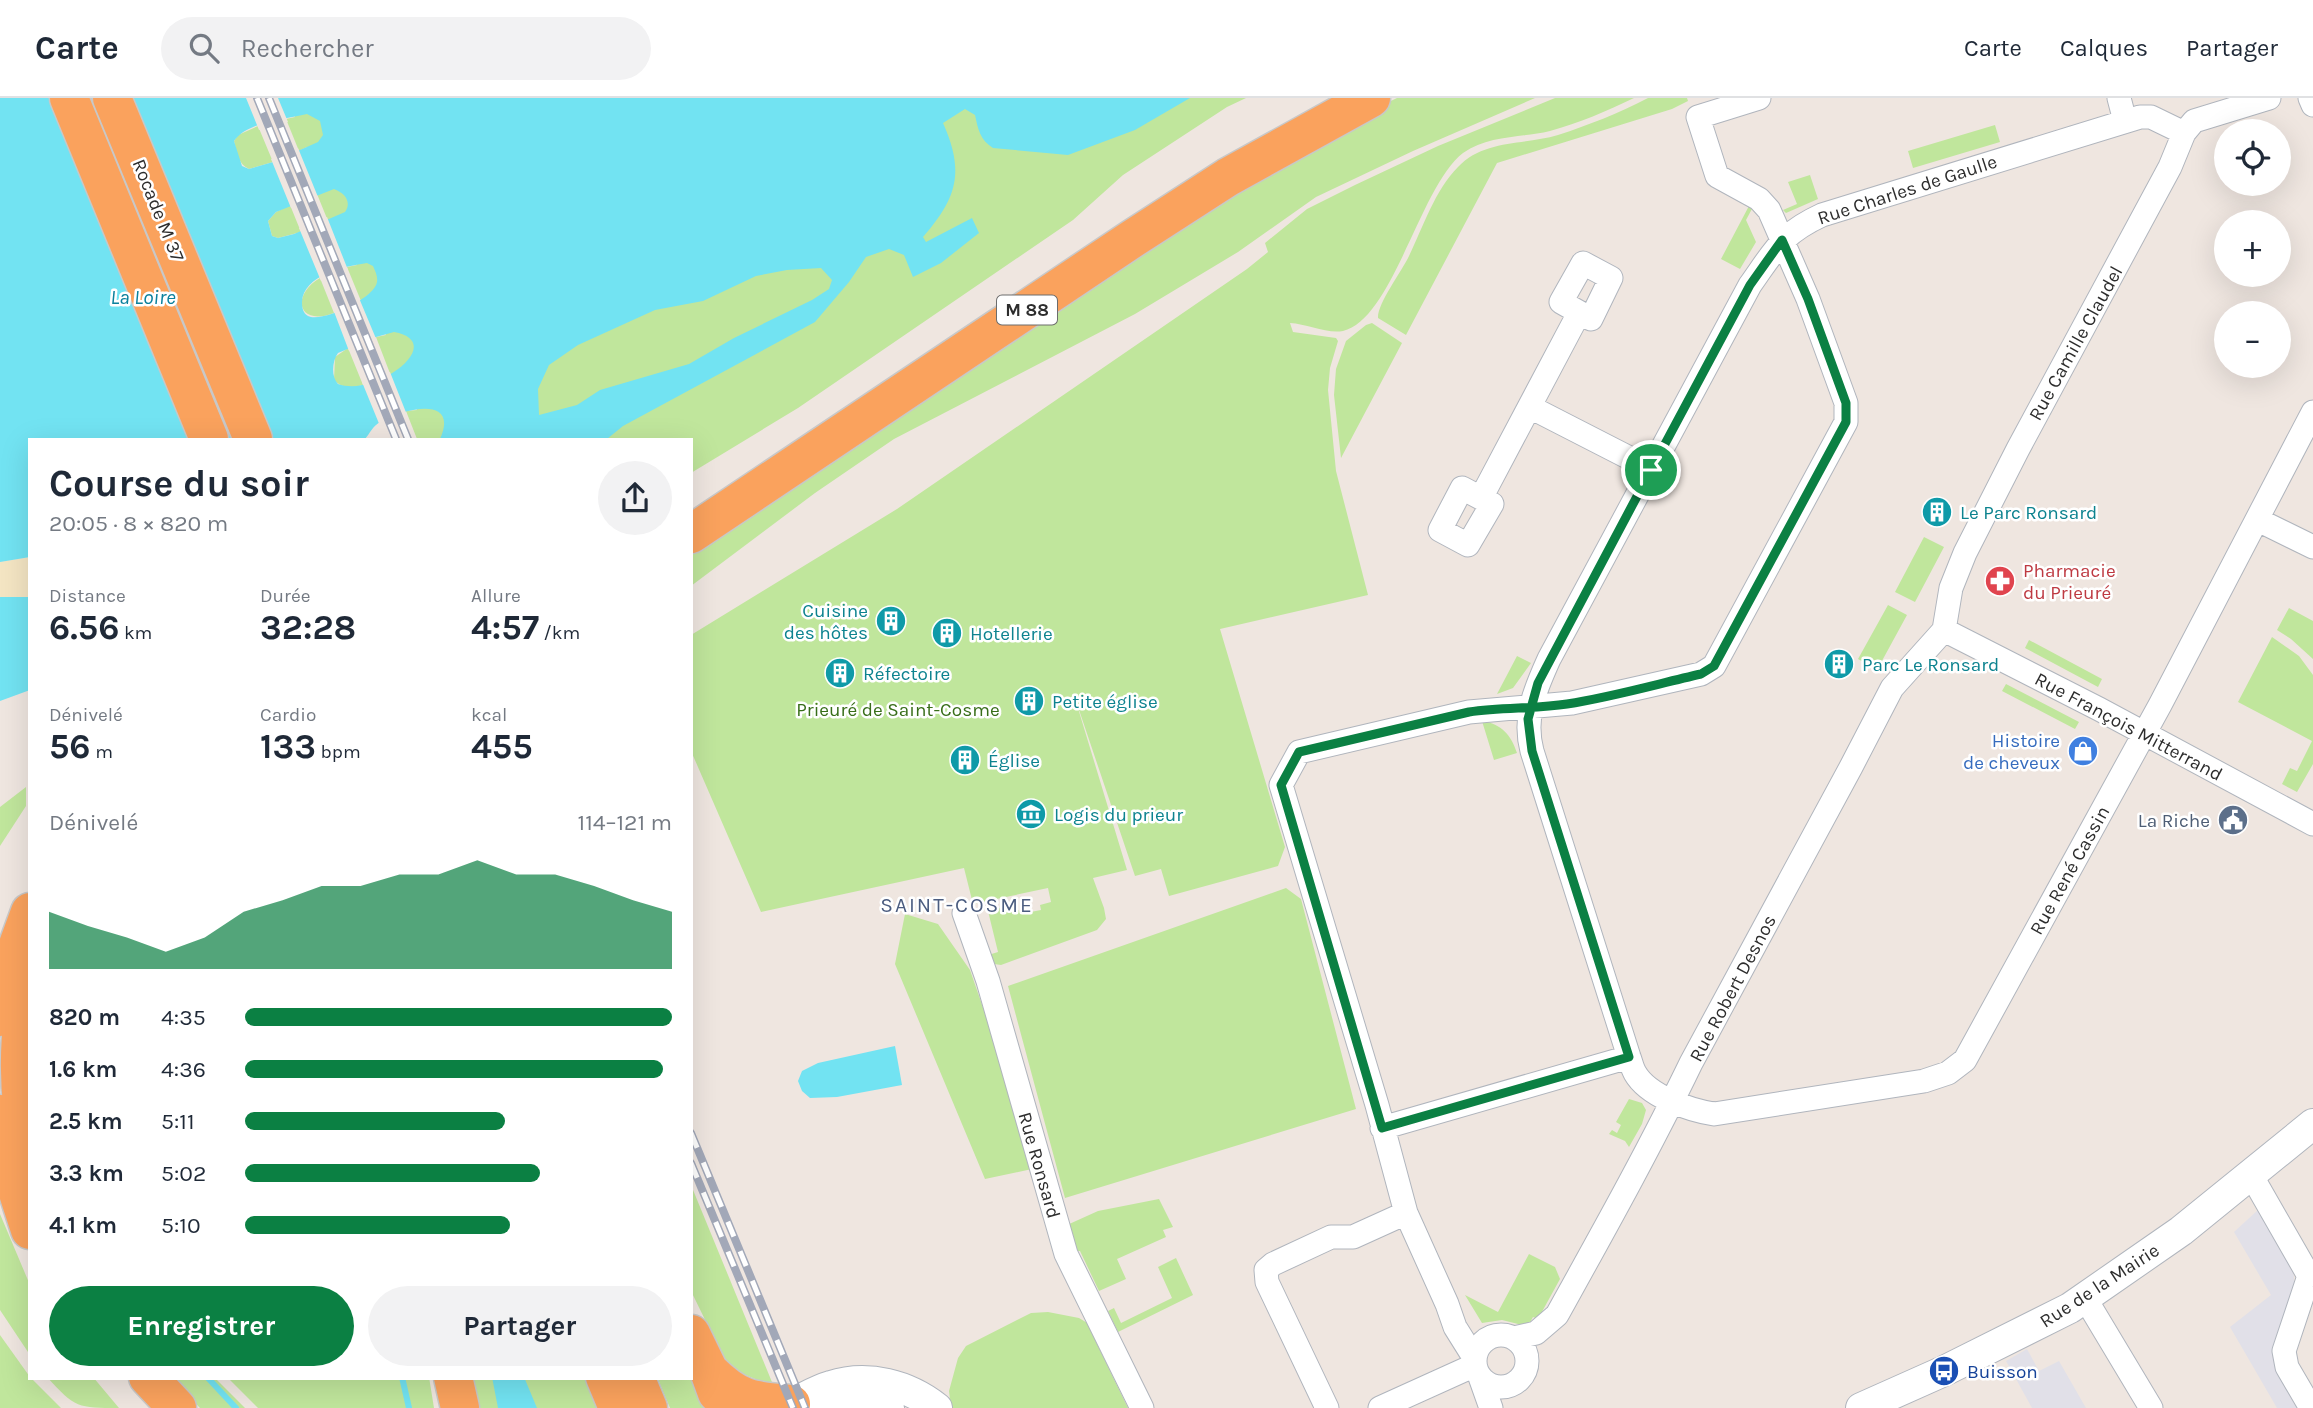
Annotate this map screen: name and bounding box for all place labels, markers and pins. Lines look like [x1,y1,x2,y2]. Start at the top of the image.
pin [1621,440,1681,500]
building icon: Le Parc Ronsard [1920,495,1954,529]
place label: Le Parc Ronsard [1960,502,2097,524]
place label: Pharmacie du Prieuré [2023,560,2116,604]
pharmacy icon: Pharmacie du Prieuré [1983,564,2017,598]
place label: Cuisine des hôtes [784,600,868,644]
building icon: Cuisine des hôtes [874,604,908,638]
building icon: Hotellerie [930,616,964,650]
place label: Hotellerie [970,623,1053,645]
building icon: Parc Le Ronsard [1822,647,1856,681]
place label: Parc Le Ronsard [1862,654,1999,676]
building icon: Réfectoire [823,656,857,690]
place label: Réfectoire [863,663,950,685]
building icon: Petite église [1012,684,1046,718]
place label: Petite église [1052,691,1158,713]
place label: Histoire de cheveux [1963,730,2060,774]
shop icon: Histoire de cheveux [2066,734,2100,768]
building icon: Église [948,743,982,777]
place label: Église [988,749,1040,772]
museum icon: Logis du prieur [1014,797,1048,831]
public building icon: La Riche [2216,803,2250,837]
place label: Logis du prieur [1054,804,1183,826]
place label: La Riche [2138,810,2210,832]
bus stop icon: Buisson [1927,1354,1961,1388]
place label: Buisson [1967,1361,2038,1383]

